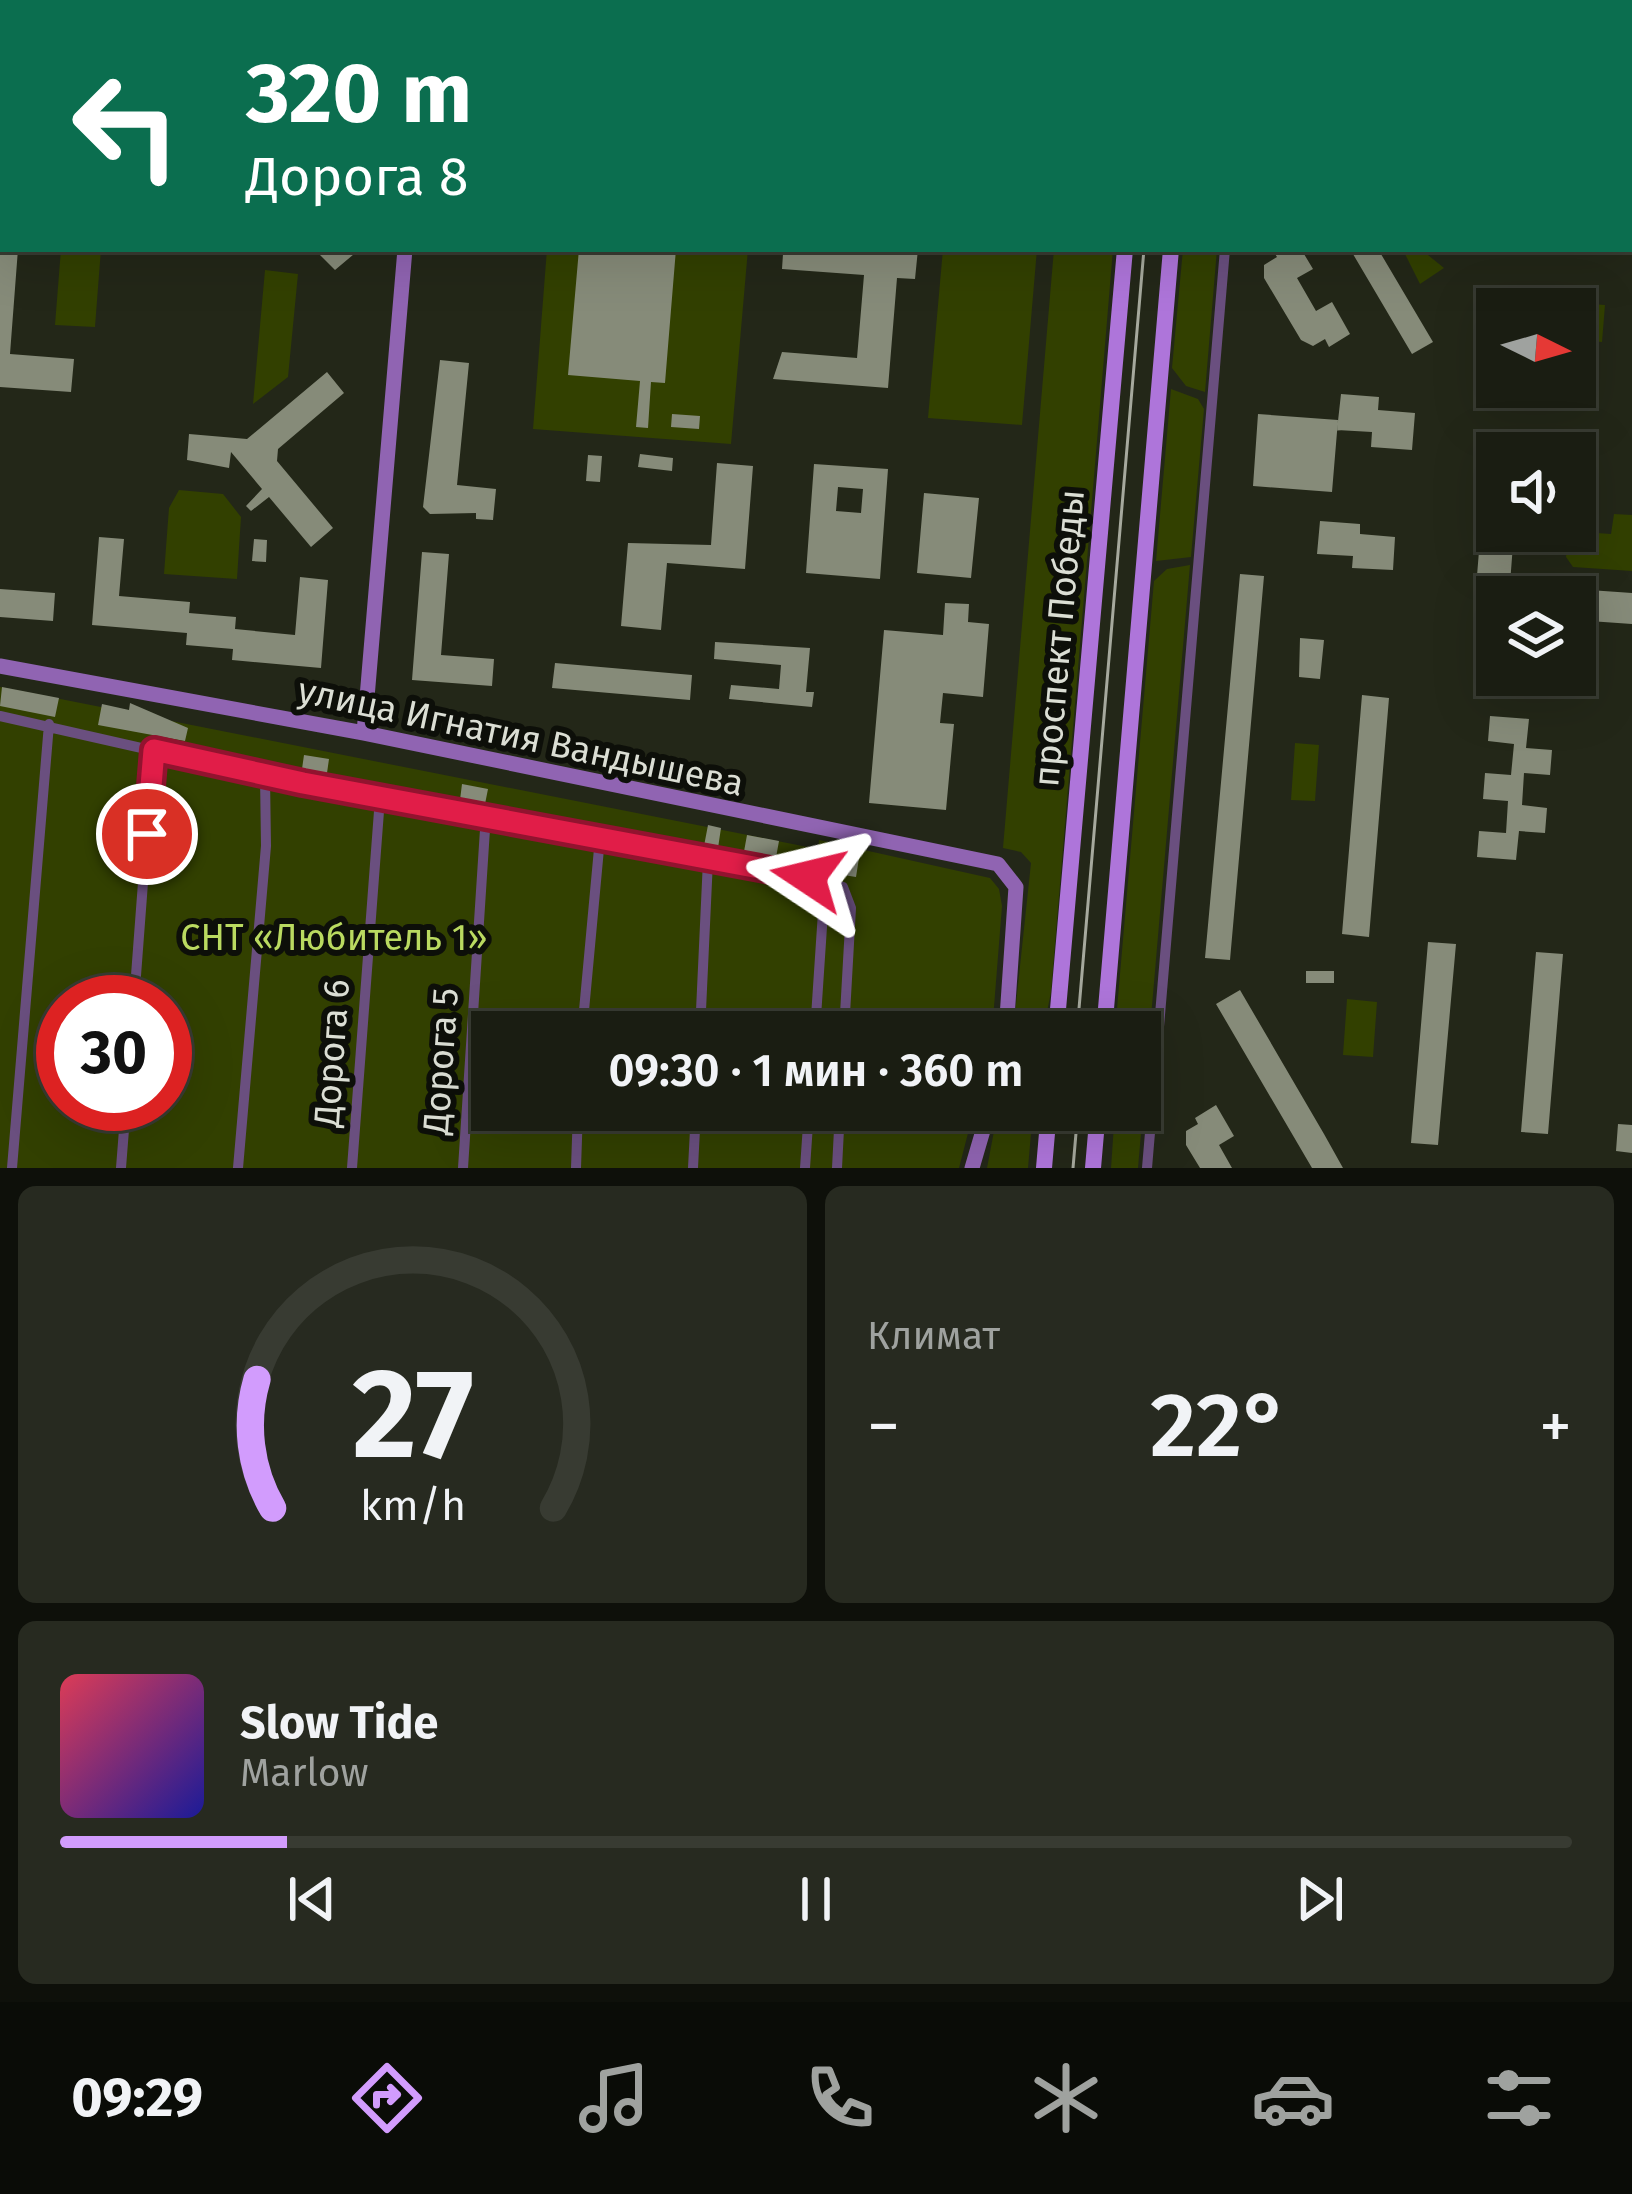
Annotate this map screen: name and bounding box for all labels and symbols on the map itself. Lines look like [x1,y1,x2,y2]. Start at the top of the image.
north arrow [1476,288,1596,408]
street label: проспект Победы [1024,488,1094,788]
street label: улица Игнатия Вандышева [294,668,748,806]
pin [96,783,198,885]
position arrow [745,814,871,940]
park label: СНТ «Любитель 1» [180,916,488,960]
speed limit sign: 30 [36,975,192,1131]
street label: Дорога 6 [305,978,359,1129]
street label: Дорога 5 [414,986,468,1137]

